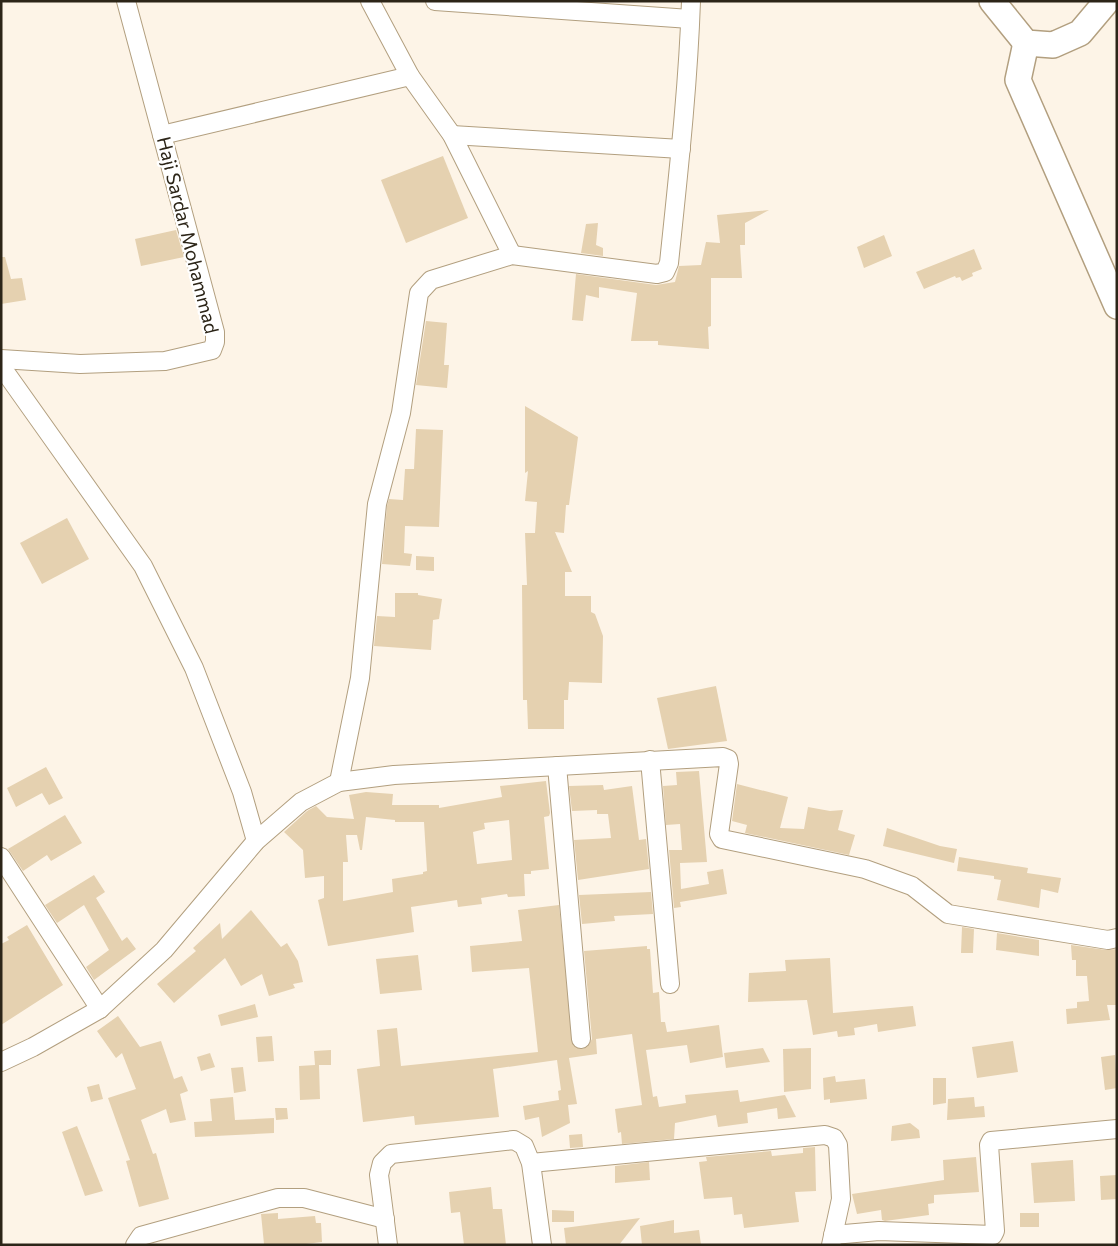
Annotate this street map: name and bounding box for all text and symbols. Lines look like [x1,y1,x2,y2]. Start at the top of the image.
street label: Haji Sardar Mohammad [153,134,224,336]

